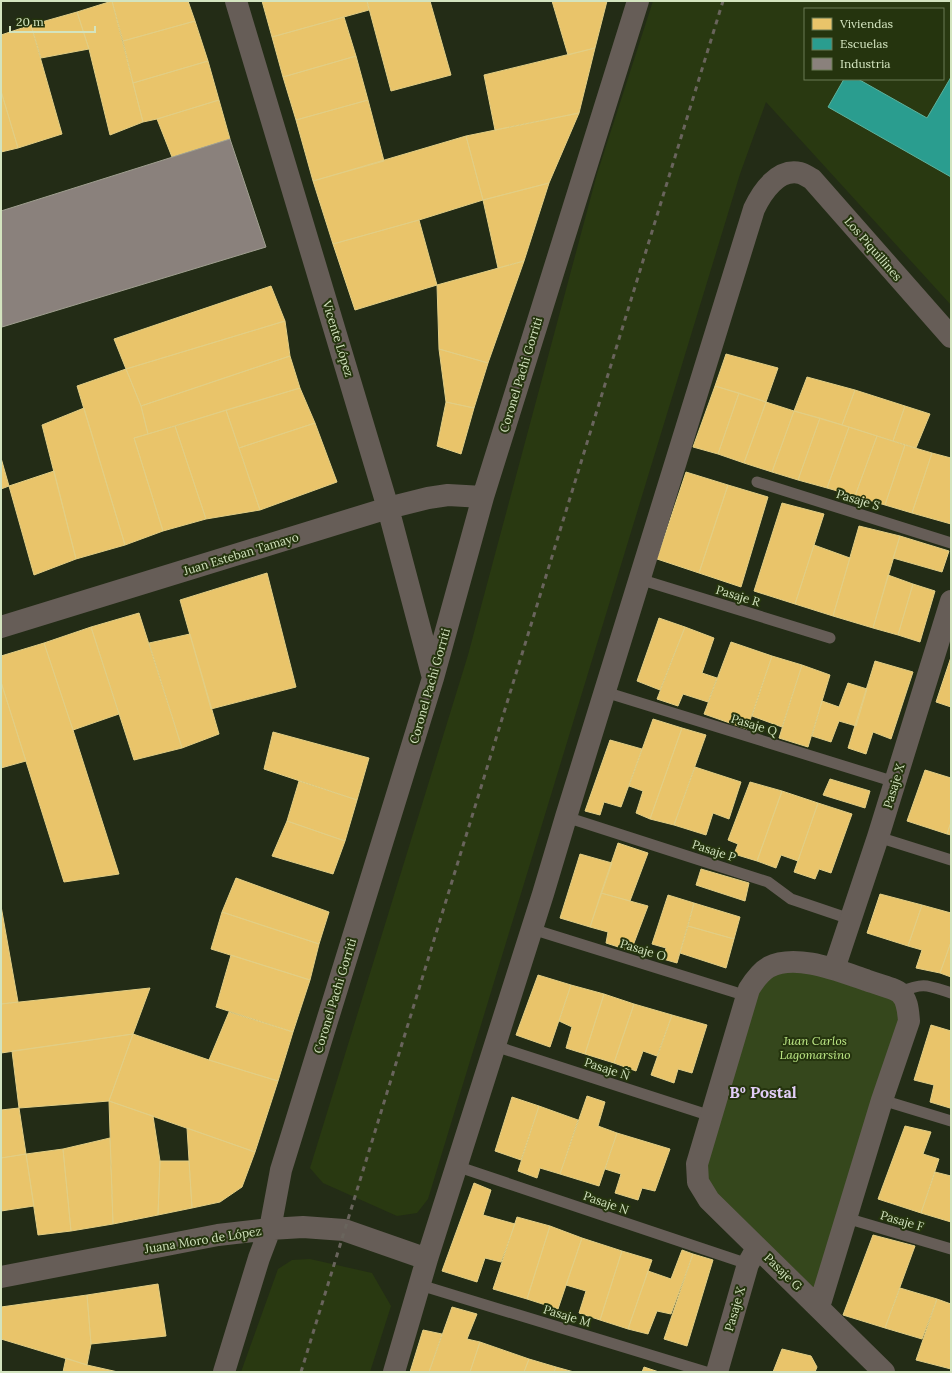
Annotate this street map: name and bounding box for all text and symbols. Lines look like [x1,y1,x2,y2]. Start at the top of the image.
scale bar [10,8,95,34]
legend [804,8,944,80]
text: 20 m [16,14,44,29]
text: Viviendas [839,16,894,31]
text: Escuelas [840,36,889,51]
text: Industria [840,56,891,71]
street label: Los Piquillines [841,214,906,284]
street label: Vicente López [319,298,357,379]
street label: Coronel Pachi Gorriti [496,316,545,434]
street label: Pasaje S [835,486,882,513]
street label: Juan Esteban Tamayo [180,529,300,578]
street label: Pasaje R [714,582,763,609]
street label: Coronel Pachi Gorriti [406,626,453,745]
street label: Pasaje Q [729,710,779,739]
street label: Pasaje X [880,762,907,810]
street label: Pasaje P [690,836,738,865]
street label: Pasaje O [618,935,668,964]
street label: Coronel Pachi Gorriti [310,937,359,1055]
park label: Juan Carlos Lagomarsino [779,1033,851,1062]
street label: Pasaje Ñ [582,1054,632,1083]
district label: Bº Postal [729,1082,797,1102]
street label: Pasaje N [581,1188,631,1217]
street label: Pasaje F [879,1207,926,1234]
street label: Juana Moro de López [142,1223,263,1256]
street label: Pasaje G [761,1250,805,1293]
street label: Pasaje X [721,1285,748,1333]
street label: Pasaje M [542,1301,593,1330]

